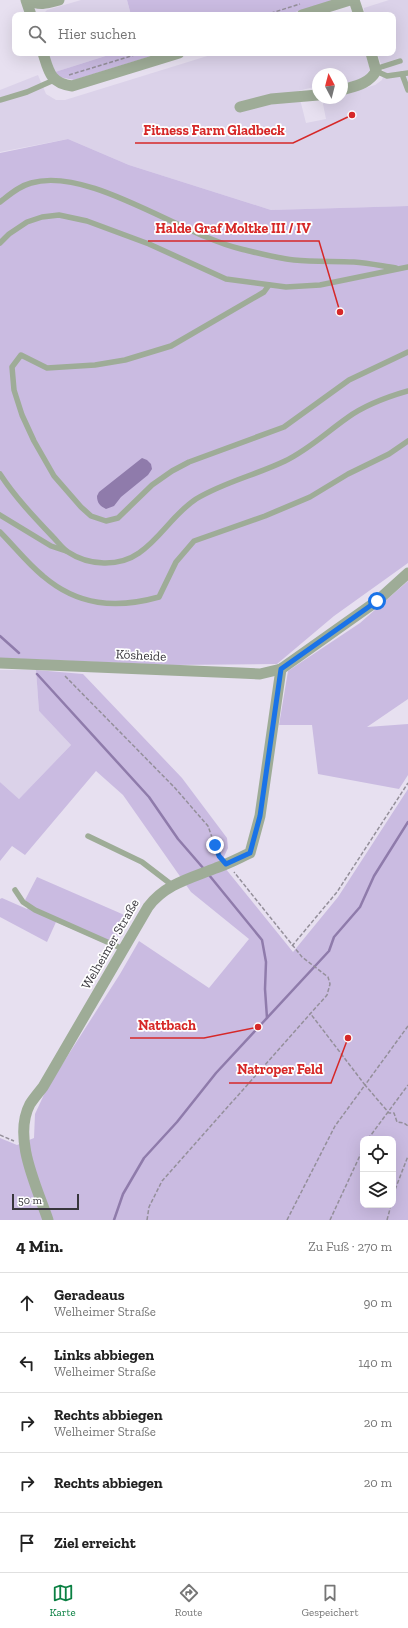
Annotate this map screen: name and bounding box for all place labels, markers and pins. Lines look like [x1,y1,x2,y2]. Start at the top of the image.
callout: Fitness Farm Gladbeck [135,117,293,143]
callout: Halde Graf Moltke III / IV [148,215,319,241]
callout: Nattbach [130,1012,204,1038]
callout: Natroper Feld [229,1057,331,1083]

